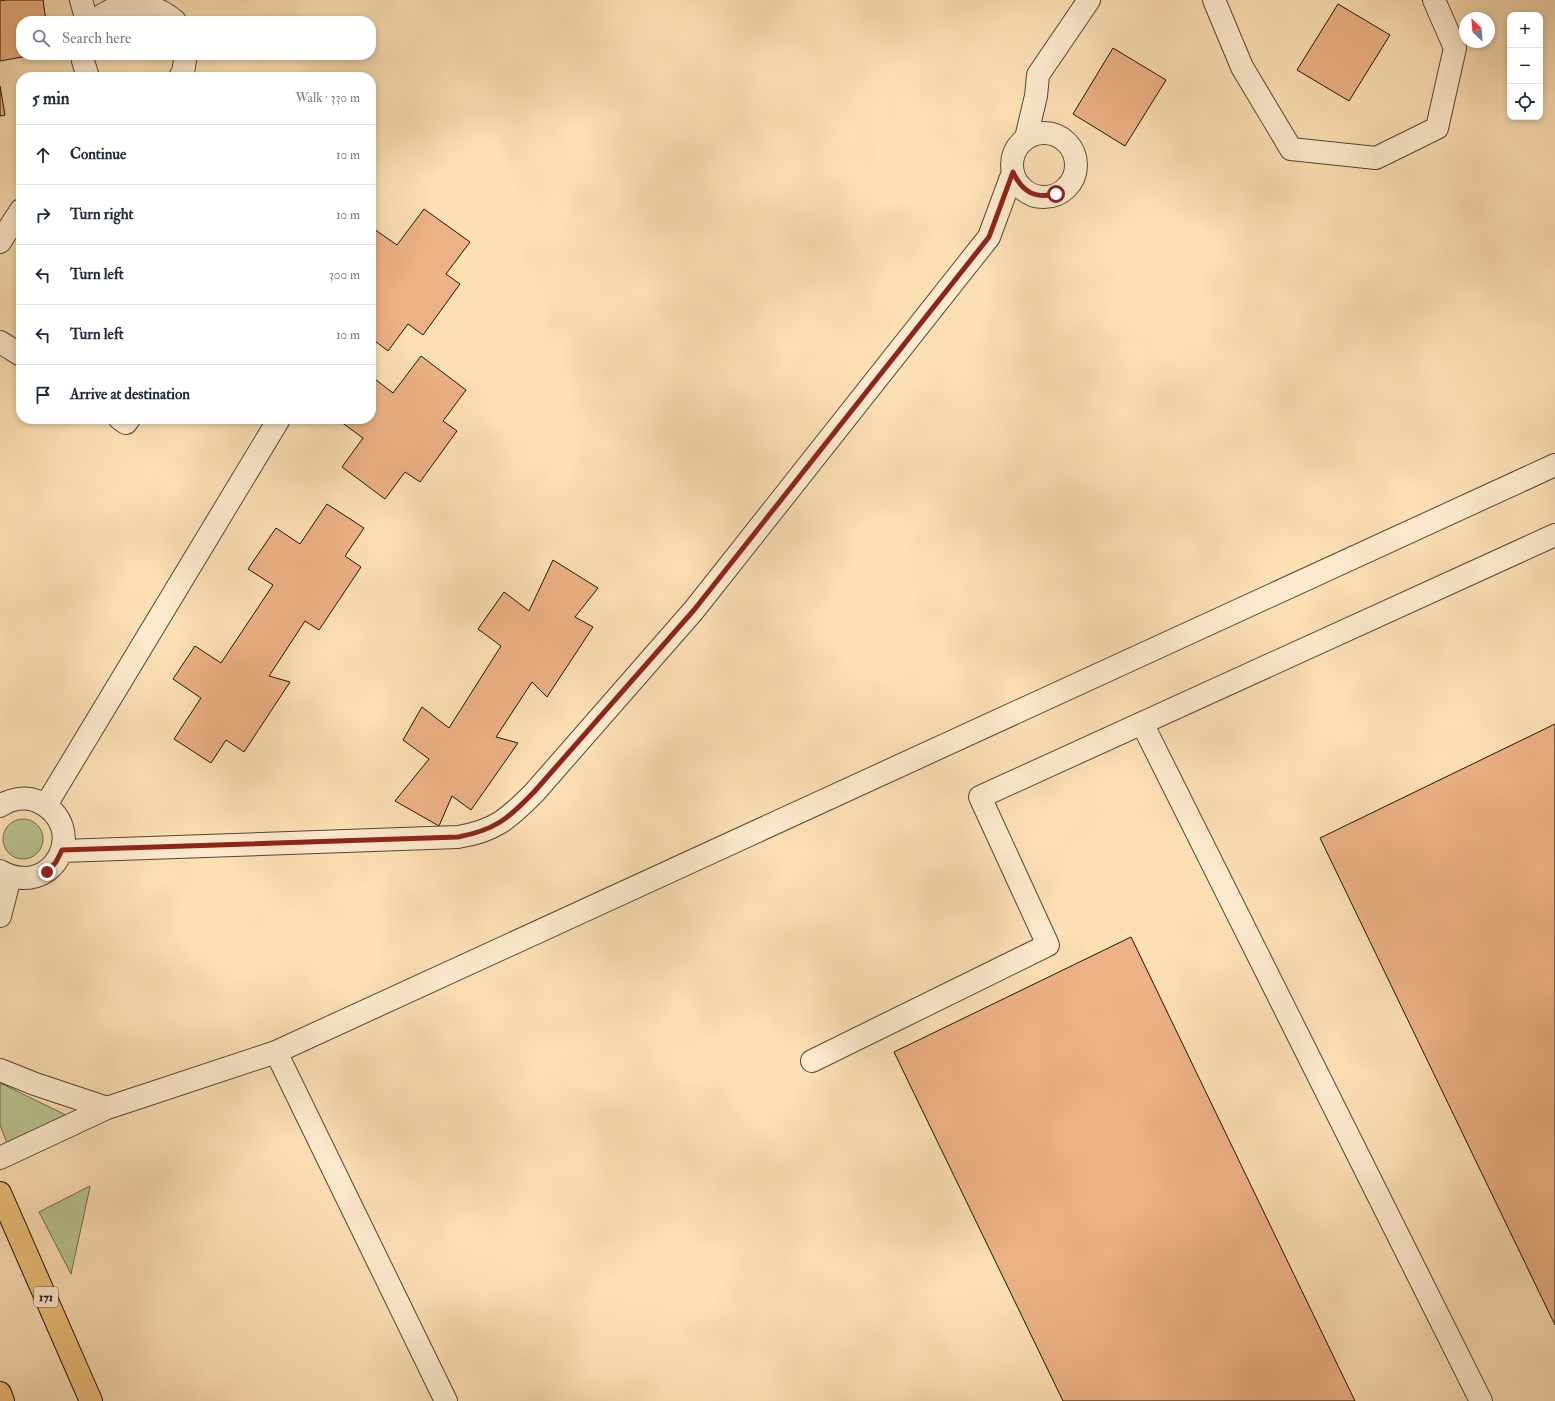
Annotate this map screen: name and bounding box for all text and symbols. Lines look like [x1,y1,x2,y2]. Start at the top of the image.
north arrow [1459,12,1495,48]
map controls [1507,12,1543,120]
button: + [1507,12,1543,48]
search box [16,16,376,60]
icon: search [30,27,52,49]
text: Search here [62,29,131,48]
button: − [1507,48,1543,84]
button: locate [1507,84,1543,120]
text: 5 min [32,88,70,109]
text: Walk · 330 m [296,90,360,106]
icon: ahead [32,144,54,166]
text: Continue [70,145,126,164]
text: 10 m [336,147,360,163]
route start [1047,185,1065,203]
icon: right [32,204,54,226]
text: Turn right [70,205,133,224]
text: 10 m [336,207,360,223]
icon: left [32,264,54,286]
text: Turn left [70,265,124,284]
text: 300 m [329,267,360,283]
icon: left [32,324,54,346]
text: Turn left [70,325,124,344]
text: 10 m [336,327,360,343]
icon: arrive [32,384,54,406]
text: Arrive at destination [70,385,190,404]
route end [38,863,56,881]
road number: 171 [34,1287,58,1307]

